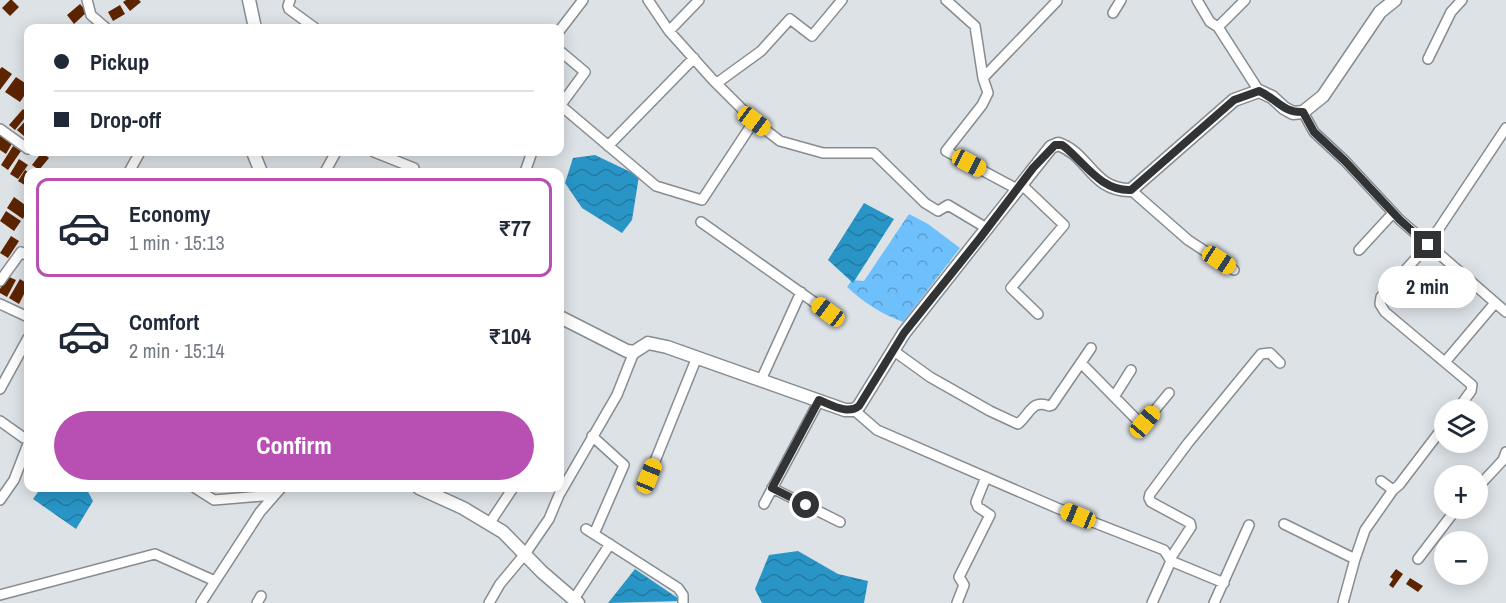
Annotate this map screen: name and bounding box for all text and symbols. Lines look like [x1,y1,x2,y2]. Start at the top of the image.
text: Pickup [90,47,149,77]
car [734,103,774,139]
text: Drop-off [90,105,161,135]
car [949,147,989,179]
text: Economy [129,199,210,229]
icon: car [57,201,111,255]
text: ₹77 [498,213,531,243]
text: 1 min · 15:13 [129,229,225,256]
route end [1414,231,1441,258]
car [1199,243,1239,277]
callout: 2 min [1378,266,1478,308]
text: 2 min [1406,273,1449,300]
car [808,294,848,330]
text: Comfort [129,307,199,337]
icon: car [57,309,111,363]
text: ₹104 [488,321,531,351]
text: 2 min · 15:14 [129,337,225,364]
map controls [1434,399,1488,585]
button: layers [1434,399,1488,453]
car [1127,402,1163,442]
button: Confirm [54,411,534,480]
car [634,456,664,496]
button: + [1434,465,1488,519]
route start [792,491,819,518]
car [1058,501,1098,531]
button: − [1434,531,1488,585]

